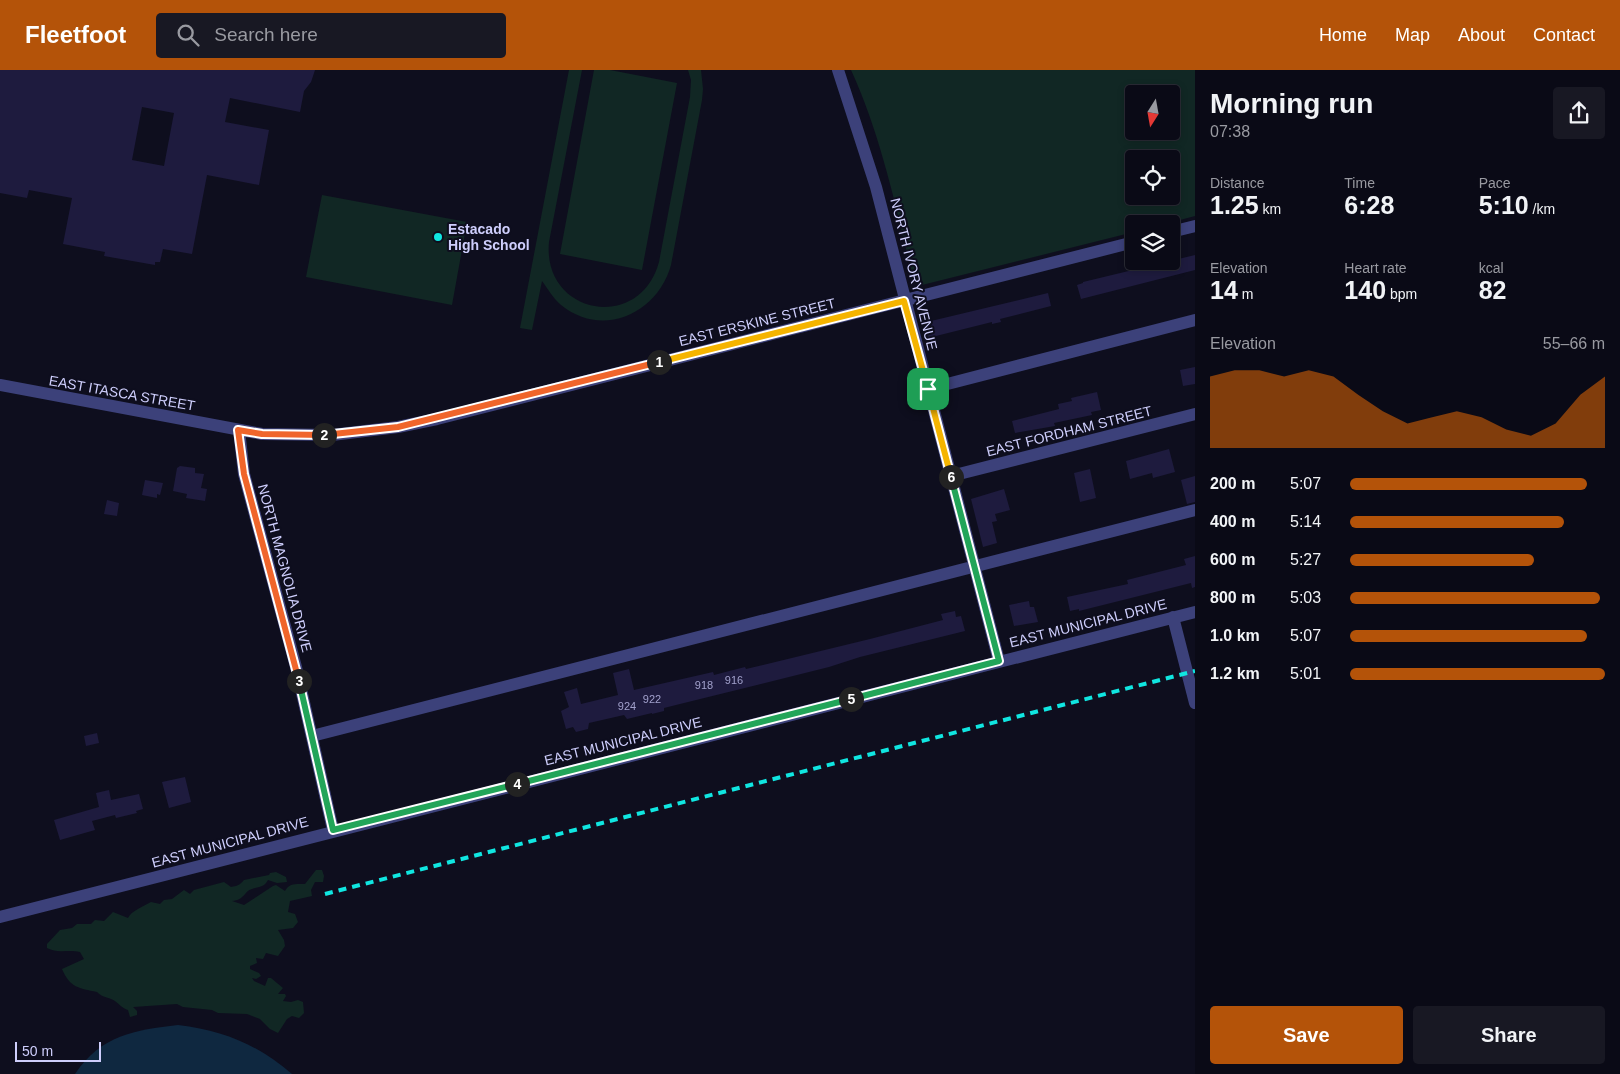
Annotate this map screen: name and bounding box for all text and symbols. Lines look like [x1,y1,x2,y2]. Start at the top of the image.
search box [156,13,506,58]
text: Fleetfoot [25,21,126,48]
icon: search [174,21,202,49]
text: Search here [214,24,318,45]
text: Home [1319,25,1367,45]
text: Map [1395,25,1430,45]
text: About [1458,25,1505,45]
text: Contact [1533,25,1595,45]
north arrow [1125,85,1180,140]
map controls [1125,85,1180,270]
button: share [1553,87,1605,139]
text: Morning run [1210,88,1373,119]
text: 07:38 [1210,123,1250,140]
button: locate [1125,150,1180,205]
text: Distance [1210,175,1264,191]
text: Time [1344,175,1375,191]
text: Pace [1479,175,1511,191]
text: 1.25 [1210,191,1259,219]
text: 6:28 [1344,191,1394,219]
text: 5:10 [1479,191,1529,219]
street label: NORTH IVORY AVENUE [887,196,941,352]
text: km [1259,201,1281,217]
text: /km [1529,201,1555,217]
button: layers [1125,215,1180,270]
place label: Estacado High School [448,221,530,253]
marker: Estacado High School [432,231,444,243]
text: Elevation [1210,260,1268,276]
text: Heart rate [1344,260,1407,276]
text: kcal [1479,260,1504,276]
text: 14 [1210,276,1238,304]
text: 140 [1344,276,1386,304]
text: 82 [1479,276,1506,304]
text: m [1238,286,1253,302]
text: bpm [1386,286,1417,302]
street label: EAST ERSKINE STREET [677,295,837,349]
text: Elevation [1210,335,1276,352]
text: 55–66 m [1543,335,1605,352]
pin: 1 [646,350,672,374]
text: 1 [656,354,663,370]
pin [907,368,949,410]
street label: EAST ITASCA STREET [48,372,197,414]
icon: arrive [914,375,942,403]
street label: EAST FORDHAM STREET [985,403,1154,459]
pin: 2 [312,422,336,448]
text: 2 [321,427,328,443]
pin: 6 [938,464,964,490]
text: 6 [948,469,955,485]
text: 200 m [1210,475,1255,492]
text: 5:07 [1290,475,1321,492]
street label: NORTH MAGNOLIA DRIVE [255,482,315,654]
text: 400 m [1210,513,1255,530]
text: 5:14 [1290,513,1321,530]
text: 600 m [1210,551,1255,568]
text: 5:27 [1290,551,1321,568]
text: 800 m [1210,589,1255,606]
text: 5:03 [1290,589,1321,606]
street label: EAST MUNICIPAL DRIVE [1008,596,1168,650]
text: 1.0 km [1210,627,1260,644]
text: 5:07 [1290,627,1321,644]
text: 1.2 km [1210,665,1260,682]
text: 5:01 [1290,665,1321,682]
pin: 3 [286,668,312,694]
text: 3 [296,673,303,689]
house number: 916 [725,674,743,686]
house number: 918 [695,679,713,691]
pin: 5 [838,686,864,712]
text: 5 [848,691,855,707]
house number: 922 [643,693,661,705]
house number: 924 [618,700,636,712]
street label: EAST MUNICIPAL DRIVE [543,714,703,768]
pin: 4 [504,772,530,796]
text: 4 [514,776,521,792]
street label: EAST MUNICIPAL DRIVE [150,813,310,871]
button: Save [1210,1006,1403,1064]
button: Share [1413,1006,1605,1064]
scale bar [15,1039,101,1062]
text: 50 m [22,1043,53,1059]

